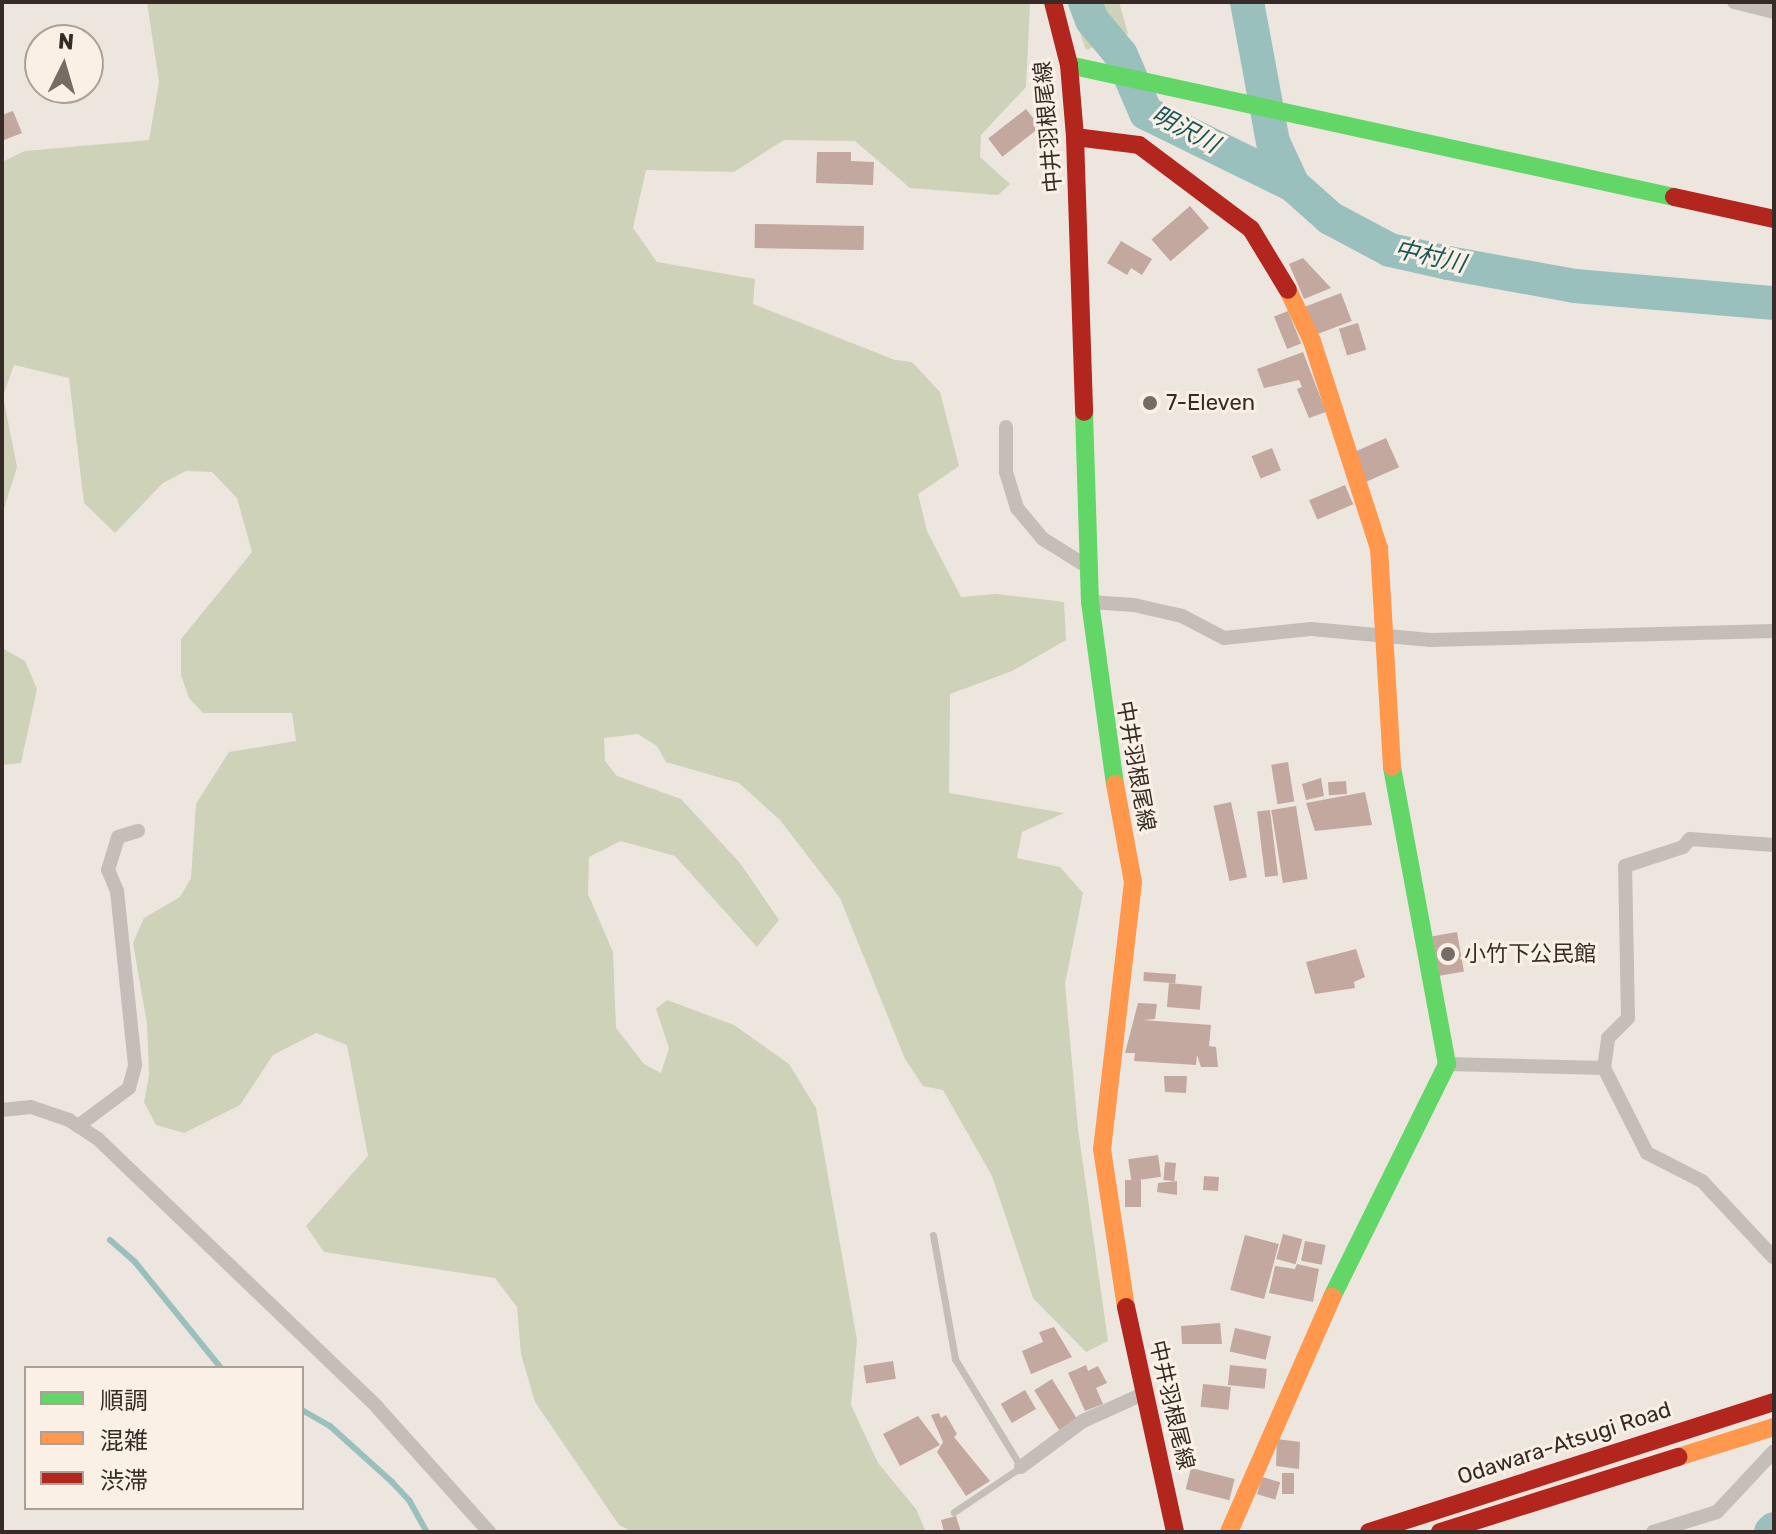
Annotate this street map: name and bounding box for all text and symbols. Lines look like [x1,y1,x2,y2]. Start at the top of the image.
north arrow [24,24,104,104]
text: N [57,27,75,56]
street label: 中井羽根尾線 [1029,60,1067,194]
water label: 明沢川 [1146,100,1224,160]
water label: 中村川 [1392,235,1468,279]
place label: 7-Eleven [1166,390,1255,416]
marker: 7-Eleven [1141,394,1159,412]
street label: 中井羽根尾線 [1112,699,1160,833]
place label: 小竹下公民館 [1464,941,1596,967]
marker: 小竹下公民館 [1439,945,1457,963]
street label: 中井羽根尾線 [1144,1338,1200,1472]
legend [24,1366,304,1510]
text: 順調 [100,1387,148,1415]
street label: Odawara-Atsugi Road [1454,1396,1674,1490]
text: 混雑 [100,1427,148,1455]
text: 渋滞 [100,1467,148,1495]

